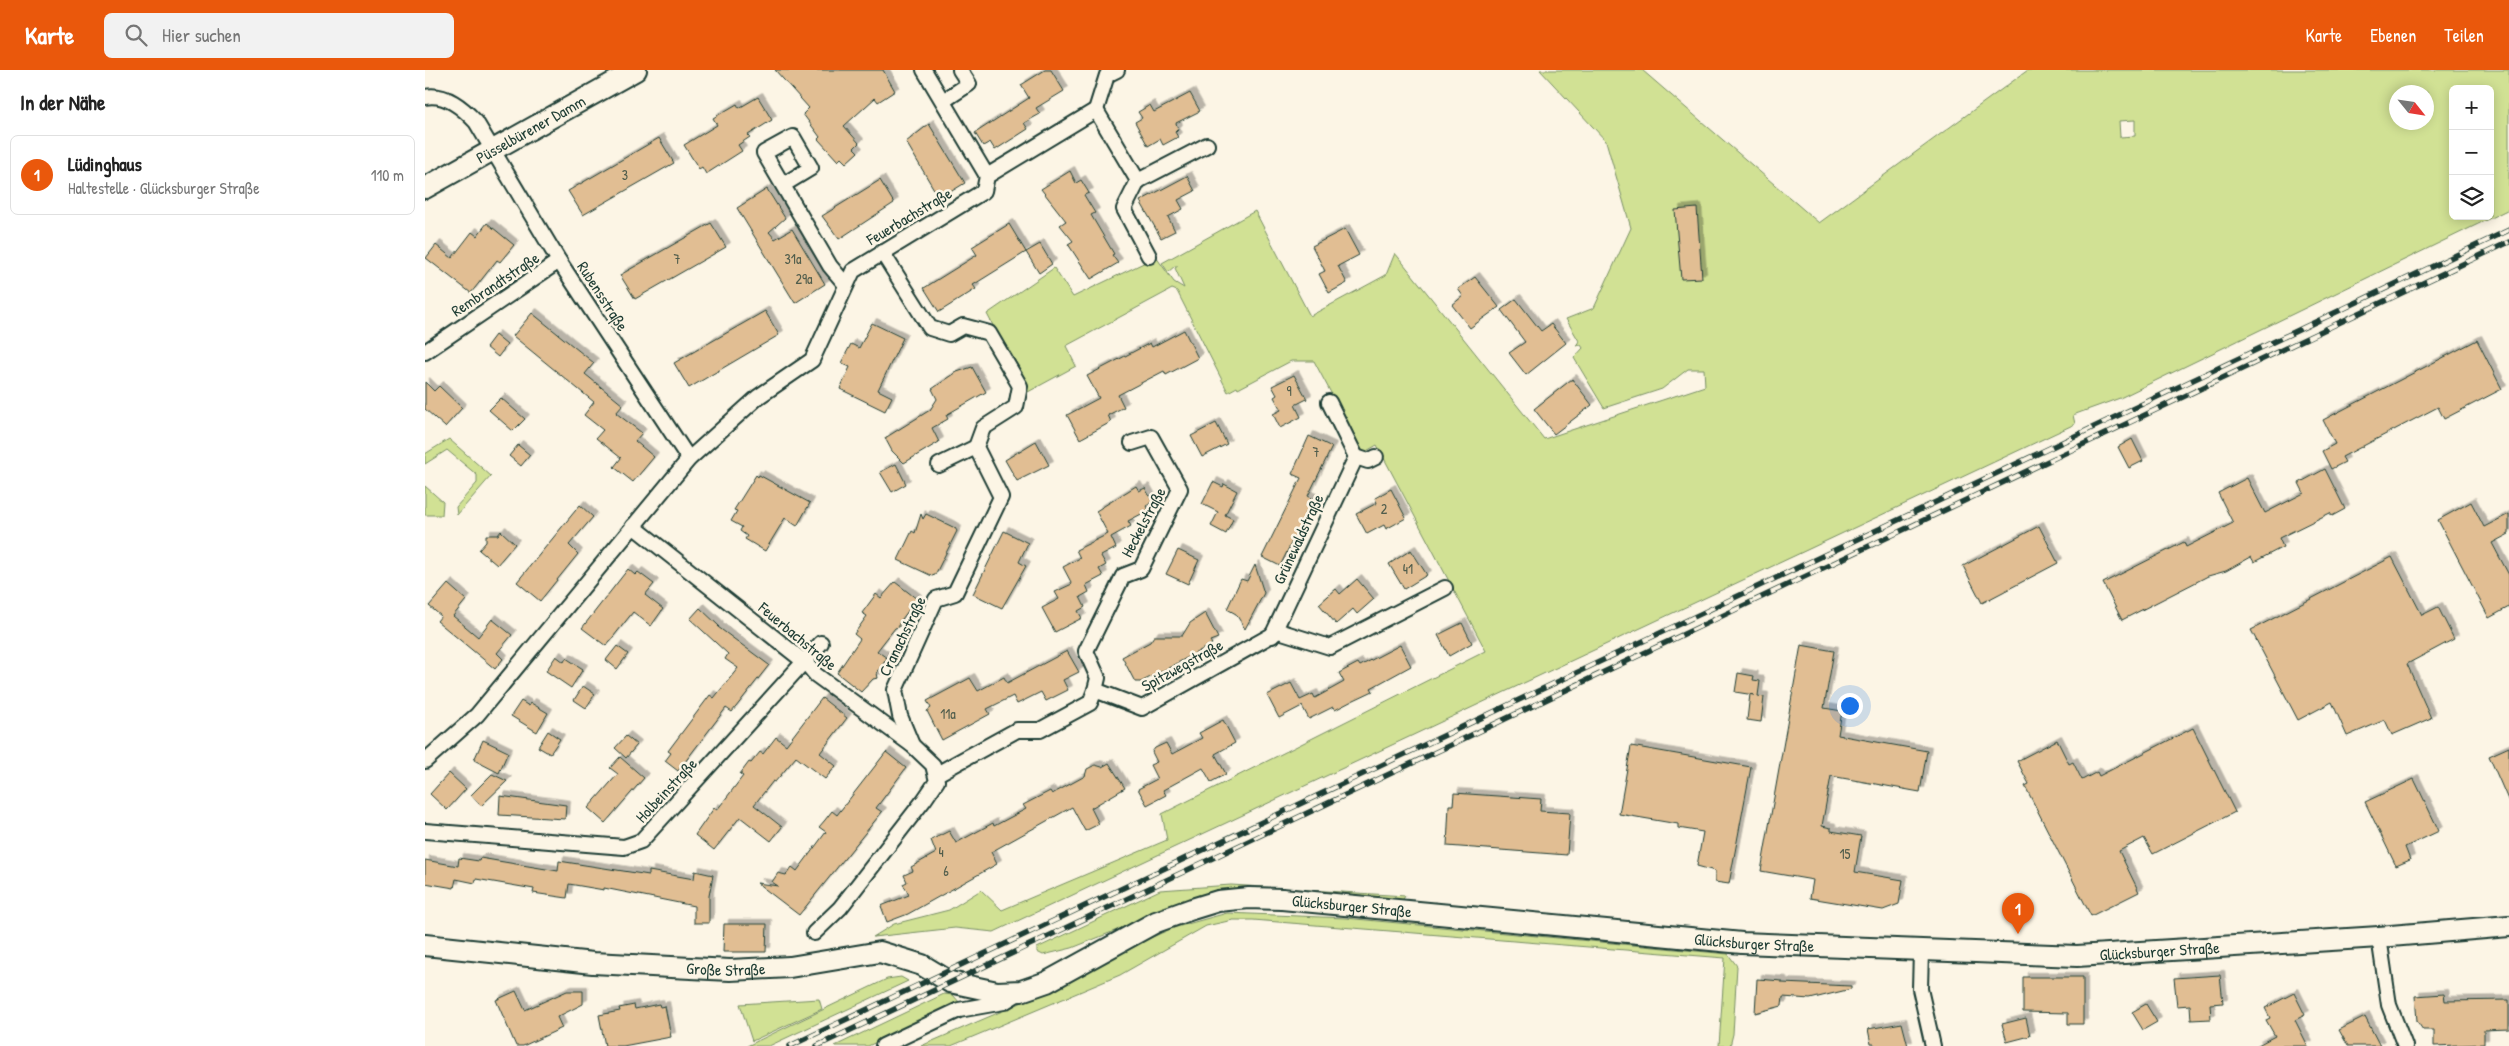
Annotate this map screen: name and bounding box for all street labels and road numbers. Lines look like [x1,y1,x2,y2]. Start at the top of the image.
street label: Püsselbürener Damm [472,90,589,168]
street label: Feuerbachstraße [861,182,956,251]
street label: Rembrandtstraße [447,246,544,321]
street label: Rubensstraße [572,257,634,336]
street label: Heckelstraße [1115,483,1171,561]
street label: Grünewaldstraße [1268,490,1329,588]
street label: Cranachstraße [873,592,931,680]
street label: Feuerbachstraße [753,596,842,676]
street label: Spitzwegstraße [1137,633,1227,696]
street label: Holbeinstraße [630,752,702,827]
street label: Glücksburger Straße [1291,889,1413,922]
street label: Glücksburger Straße [1693,927,1815,957]
street label: Glücksburger Straße [2099,936,2221,966]
street label: Große Straße [686,957,766,981]

